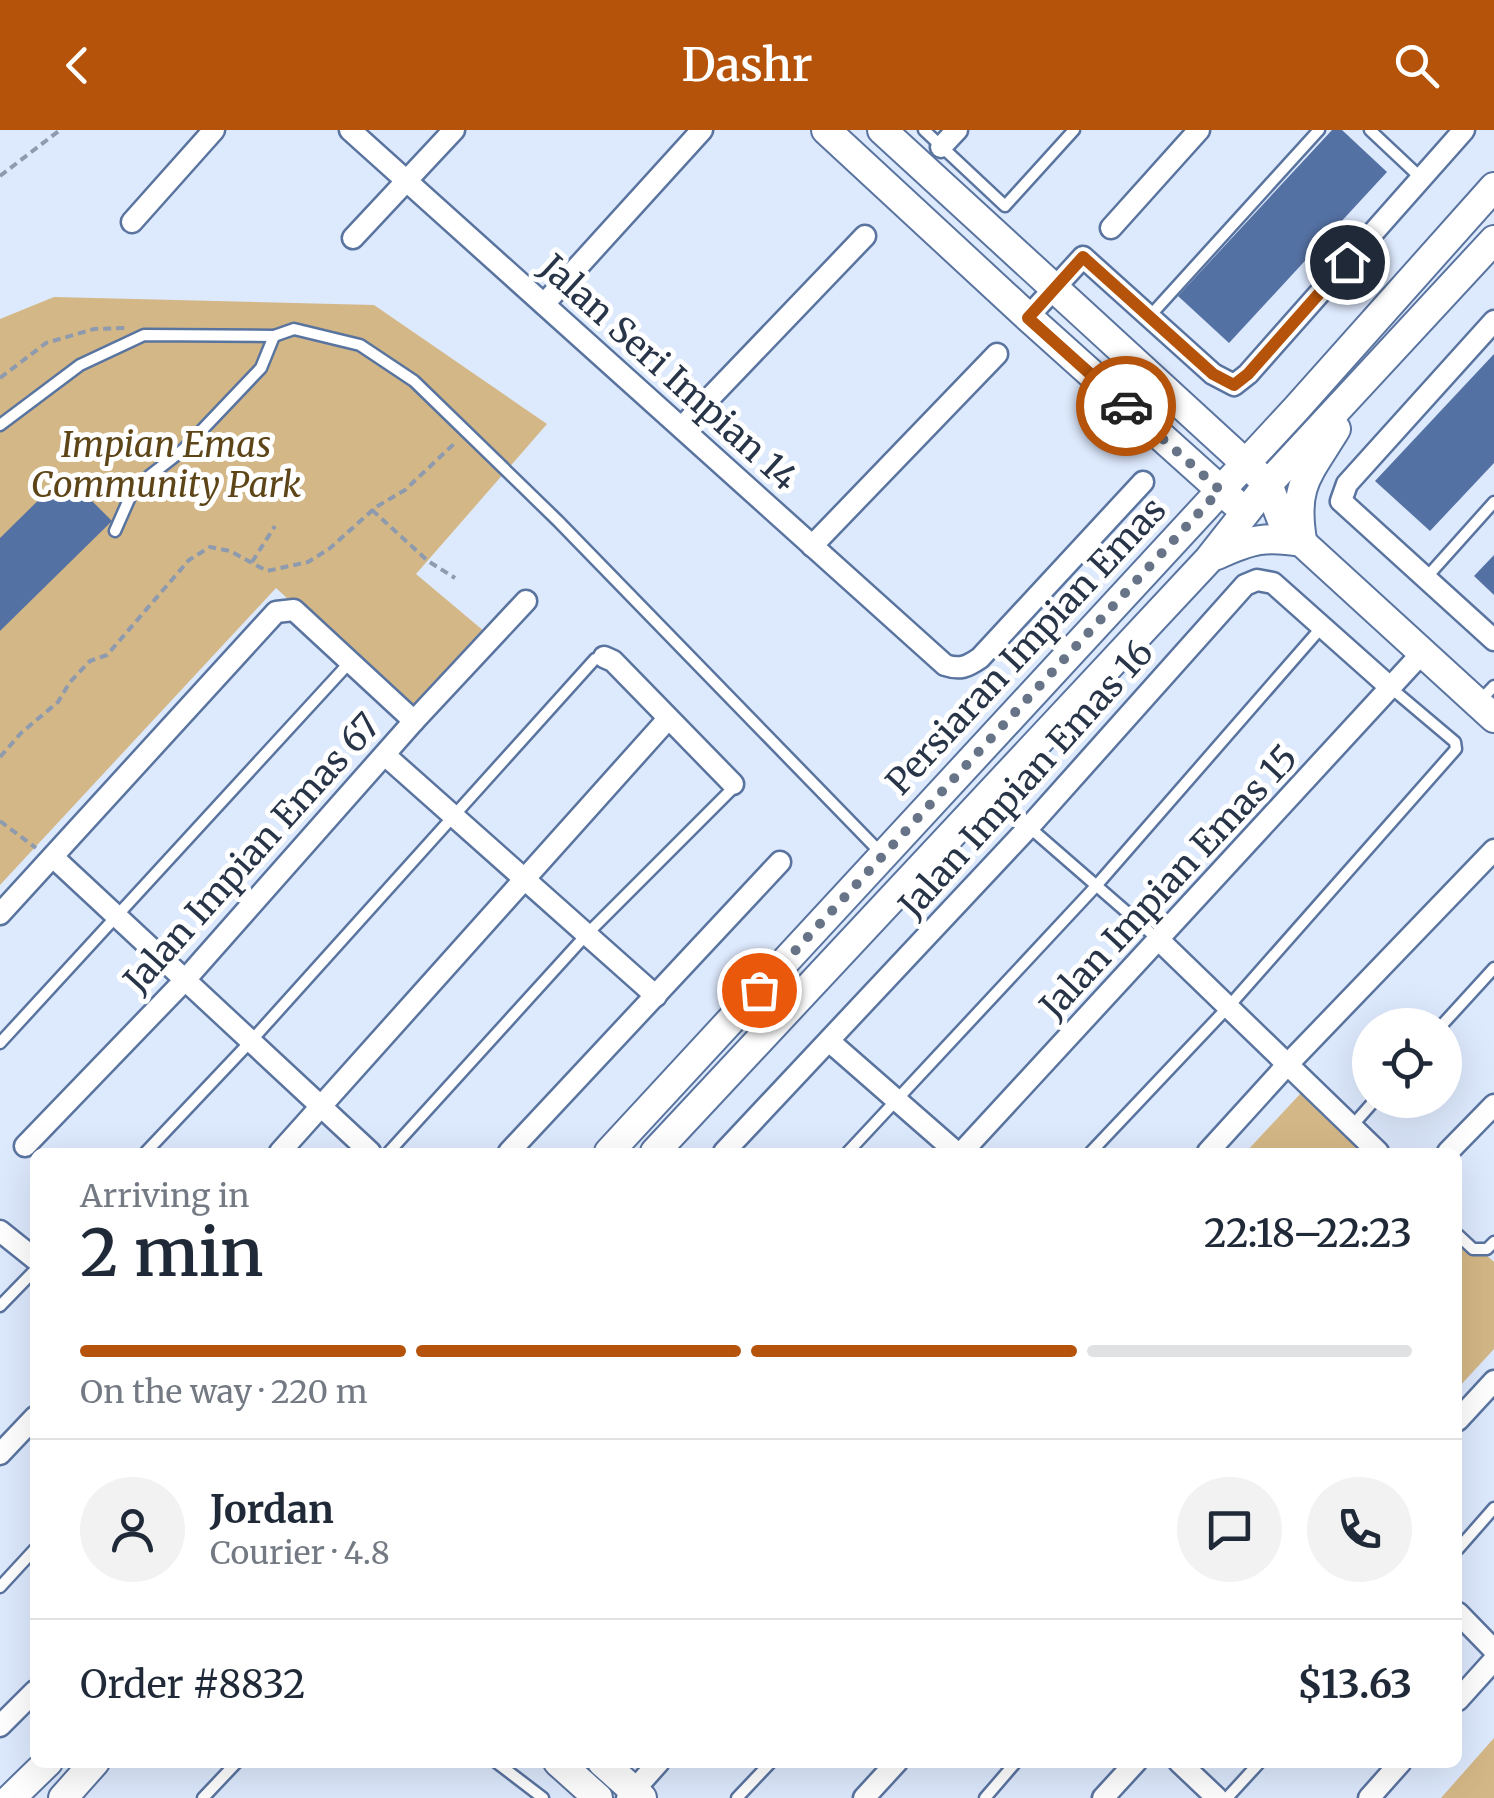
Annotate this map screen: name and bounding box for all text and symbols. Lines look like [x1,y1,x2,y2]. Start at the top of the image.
text: Dashr [682,37,812,93]
icon: back [50,38,105,93]
icon: search [1389,38,1444,93]
pin [1305,220,1390,305]
icon: home [1320,235,1375,290]
street label: Jalan Seri Impian 14 [530,245,807,500]
courier [1076,356,1176,456]
icon: car [1099,379,1154,434]
park label: Impian Emas Community Park [31,423,301,507]
street label: Persiaran Impian Emas [877,488,1175,804]
street label: Jalan Impian Emas 16 [889,631,1162,928]
street label: Jalan Impian Emas 67 [114,704,389,1003]
street label: Jalan Impian Emas 15 [1030,736,1307,1029]
pin [717,948,802,1033]
icon: bag [732,963,787,1018]
map controls [1352,1008,1462,1118]
button: locate [1352,1008,1462,1118]
text: Arriving in [80,1176,249,1216]
text: 22:18–22:23 [1204,1210,1412,1257]
text: 2 min [80,1212,264,1294]
text: On the way · 220 m [80,1372,368,1412]
button: person [80,1477,185,1582]
button: chat [1177,1477,1282,1582]
button: phone [1307,1477,1412,1582]
text: Jordan [210,1486,334,1533]
text: Courier · 4.8 [210,1533,390,1573]
text: Order #8832 [80,1661,306,1708]
text: $13.63 [1297,1661,1412,1708]

